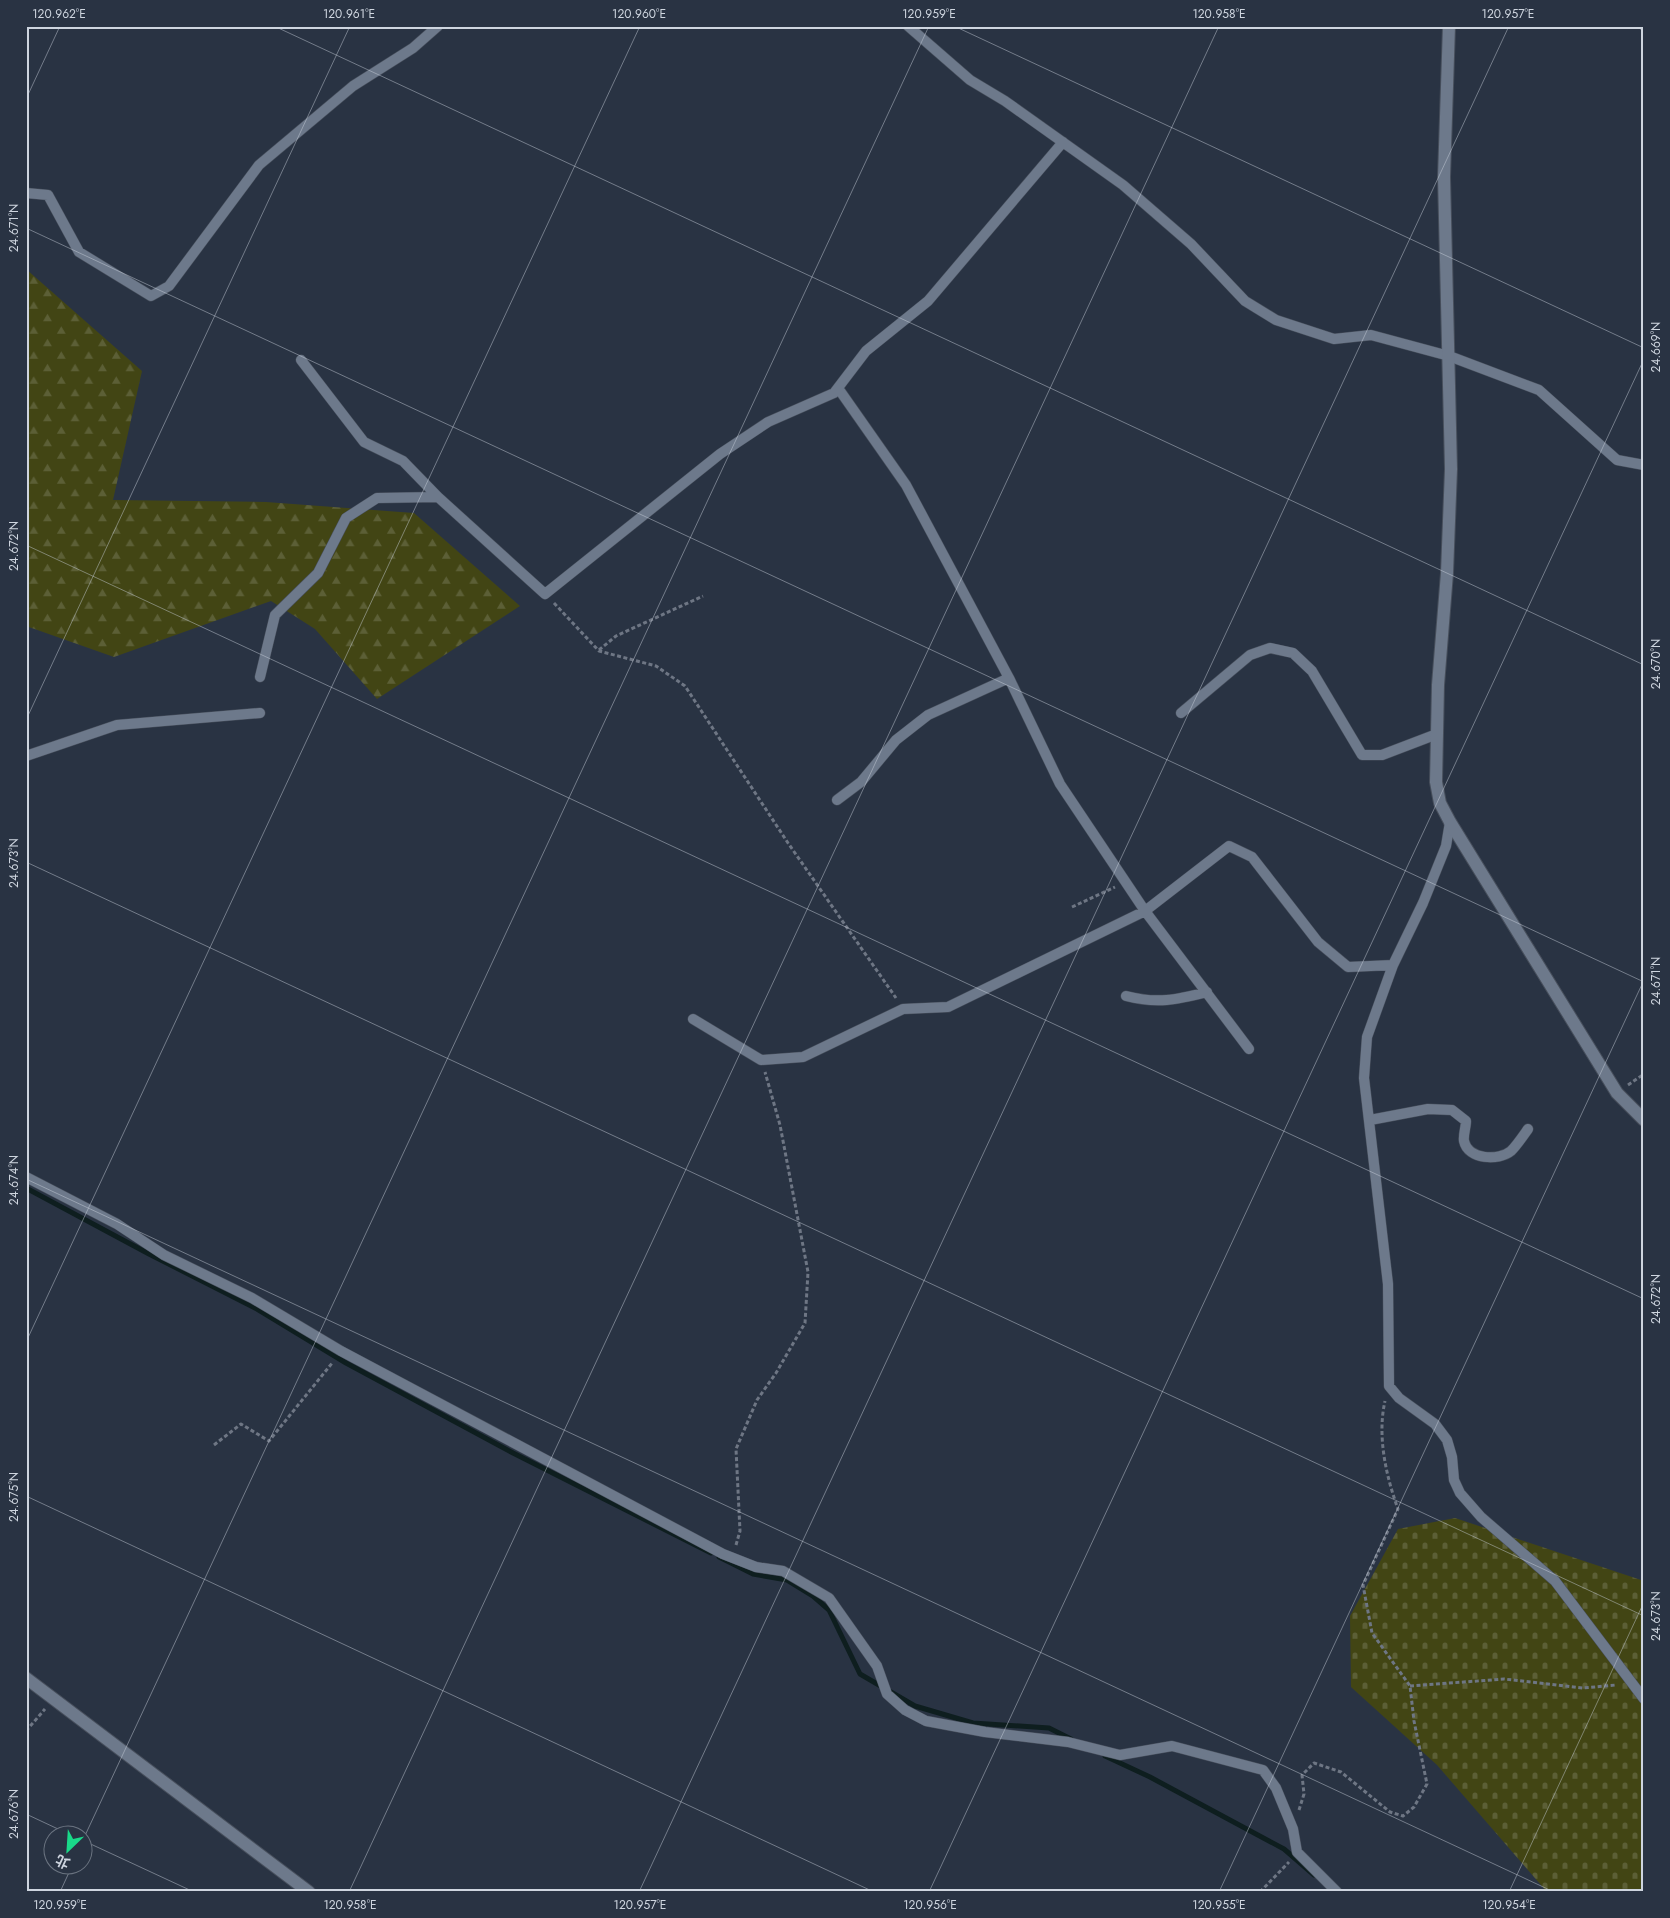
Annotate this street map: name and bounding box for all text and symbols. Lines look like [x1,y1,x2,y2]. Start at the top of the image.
text: 120.962°E [32,5,86,23]
text: 120.961°E [323,5,375,23]
text: 120.960°E [612,5,666,23]
text: 120.959°E [902,5,956,23]
text: 120.958°E [1192,5,1246,23]
text: 120.957°E [1482,5,1534,23]
text: 24.671°N [5,204,23,252]
text: 24.669°N [1647,322,1665,372]
text: 24.672°N [5,521,23,571]
text: 24.670°N [1647,639,1665,689]
text: 24.673°N [5,838,23,888]
text: 24.671°N [1647,957,1665,1005]
text: 24.674°N [5,1155,23,1205]
text: 24.672°N [1647,1274,1665,1324]
text: 24.675°N [5,1472,23,1522]
text: 24.673°N [1647,1591,1665,1641]
text: 24.676°N [5,1789,23,1839]
north arrow [42,1826,92,1876]
text: 北 [52,1850,73,1874]
text: 120.959°E [33,1896,87,1914]
text: 120.958°E [323,1896,377,1914]
text: 120.957°E [614,1896,666,1914]
text: 120.956°E [903,1896,957,1914]
text: 120.955°E [1192,1896,1246,1914]
text: 120.954°E [1482,1896,1536,1914]

